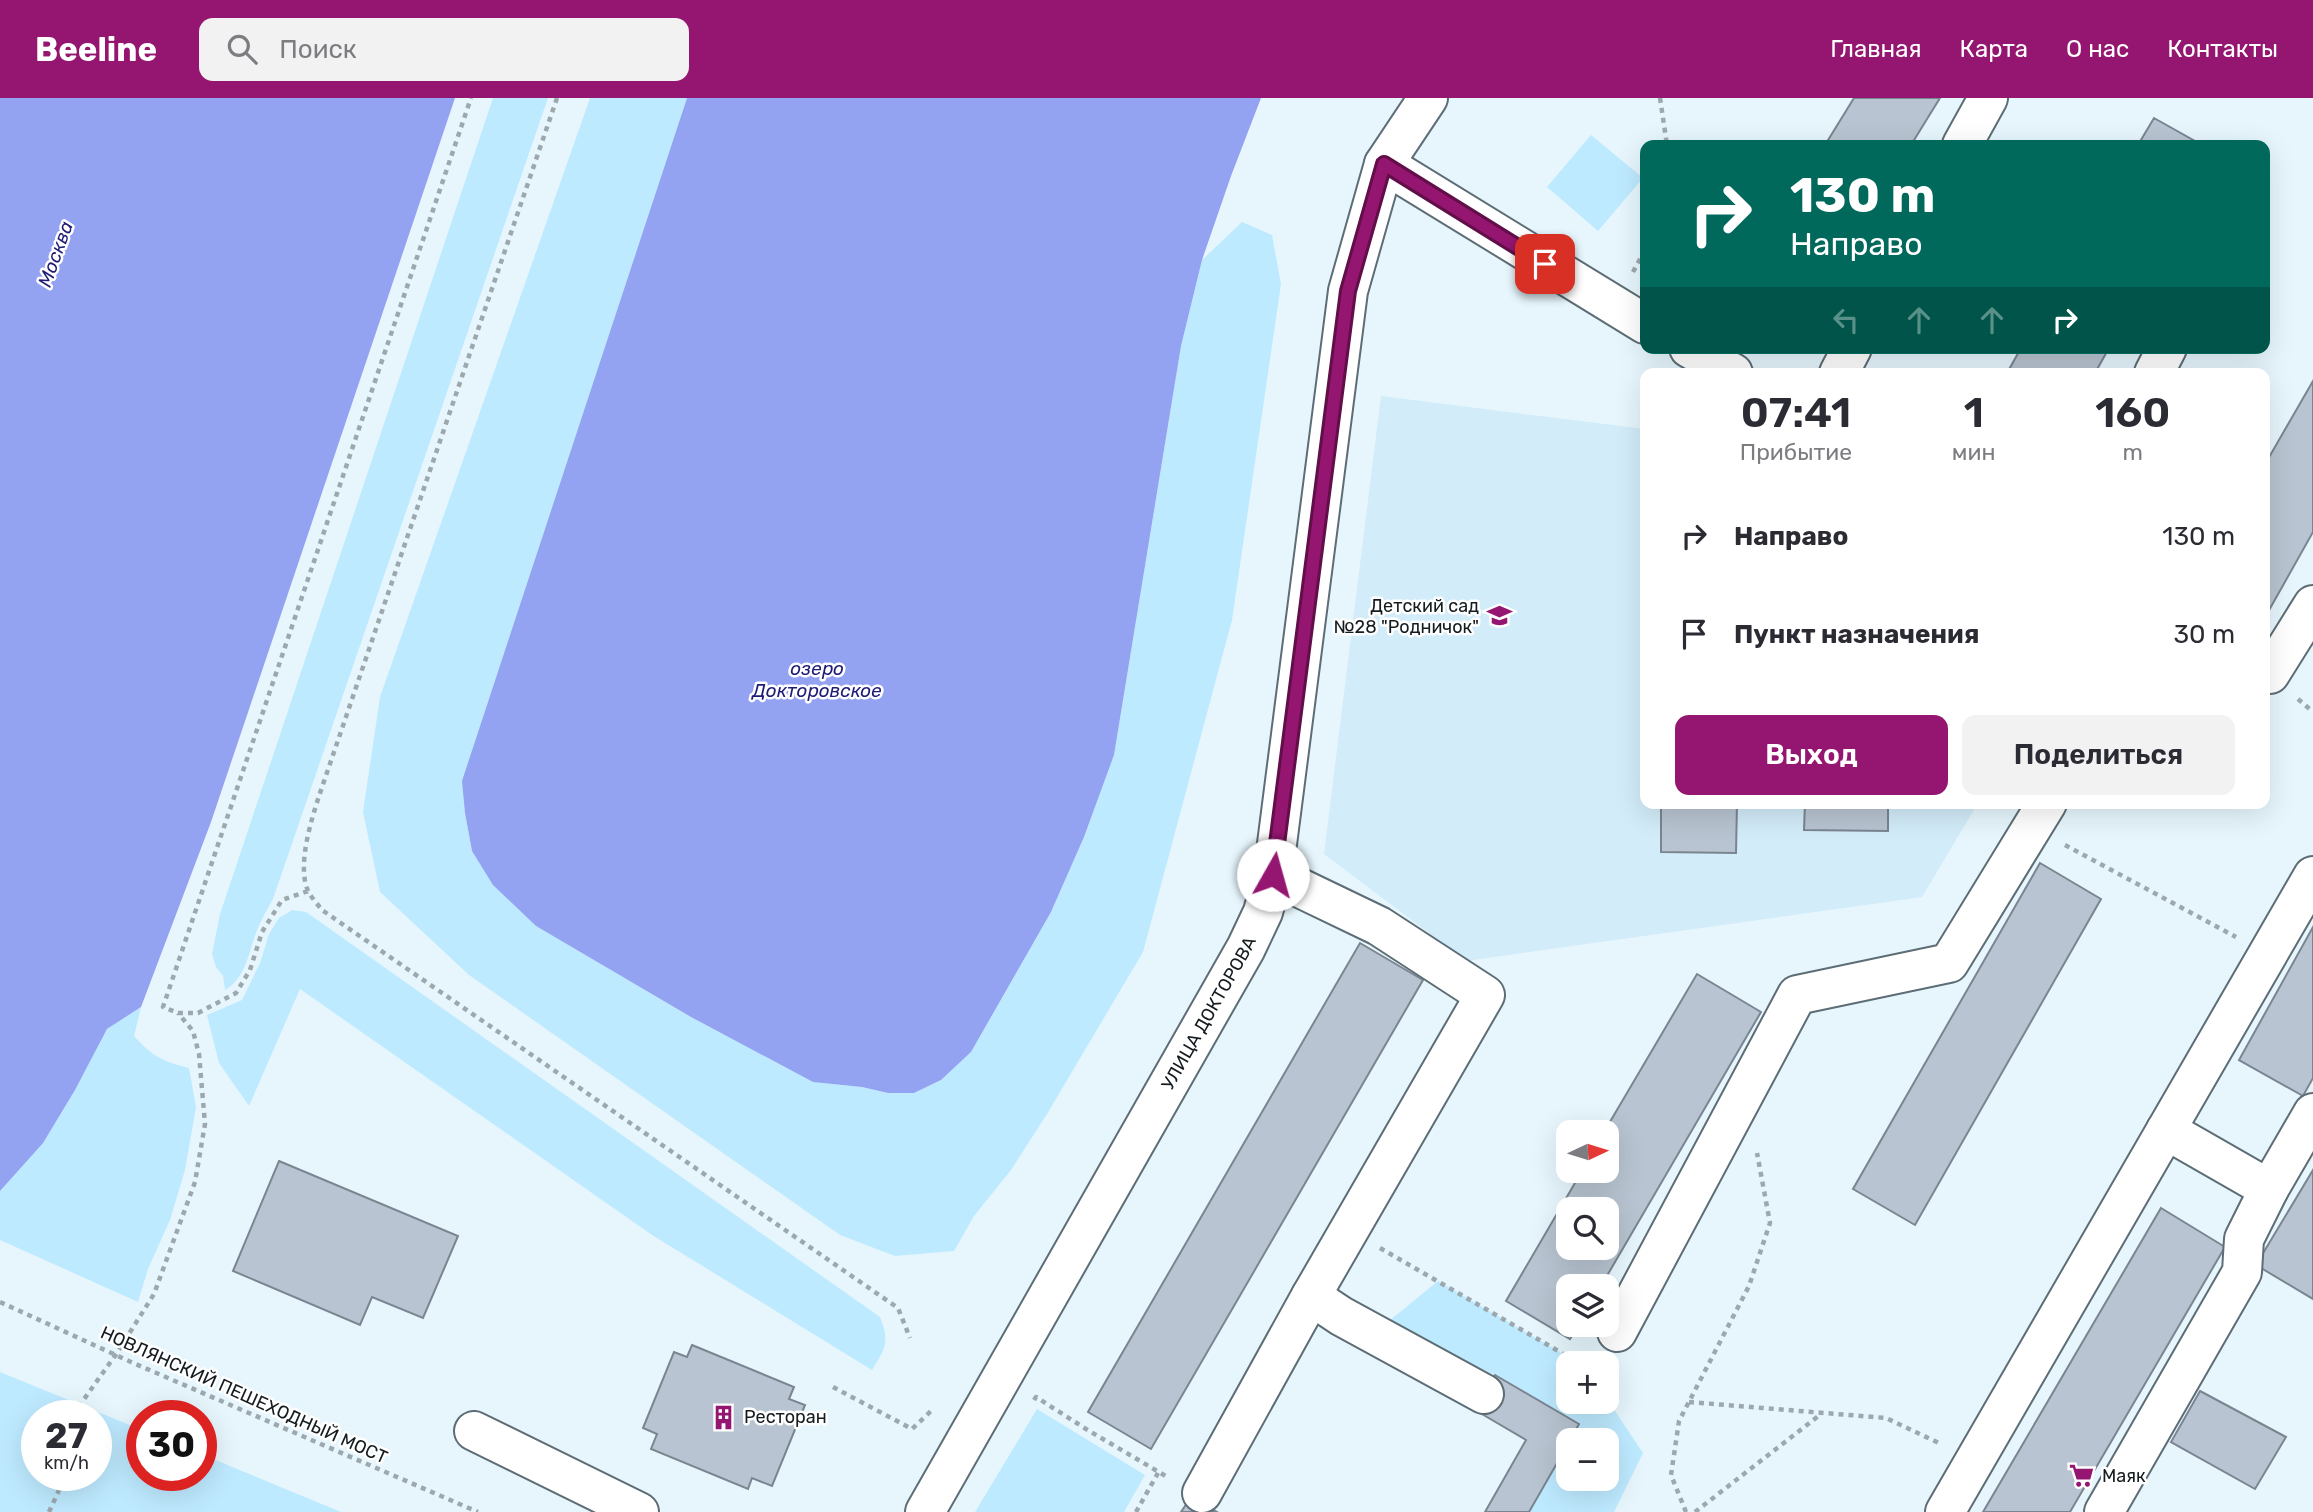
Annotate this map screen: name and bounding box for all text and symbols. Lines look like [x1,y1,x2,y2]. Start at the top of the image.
search box [199,18,689,81]
text: Beeline [35,30,157,69]
icon: search [223,30,261,68]
text: Поиск [279,34,357,65]
text: Главная [1830,35,1922,63]
text: Карта [1960,35,2028,63]
text: О нас [2066,35,2129,63]
text: Контакты [2167,35,2278,63]
text: 130 m [1790,166,1935,224]
icon: right [1675,168,1766,259]
water label: Москва [33,218,78,290]
text: Направо [1790,225,1923,263]
pin [1515,234,1575,294]
icon: arrive [1526,245,1564,283]
icon: left [1827,301,1865,339]
icon: ahead [1900,301,1938,339]
icon: ahead [1973,301,2011,339]
icon: right [2046,301,2084,339]
text: 07:41 [1741,388,1851,438]
text: 1 [1964,388,1984,438]
text: 160 [2095,388,2170,438]
text: Прибытие [1740,438,1852,466]
text: мин [1952,438,1996,466]
text: m [2123,438,2143,466]
icon: right [1675,517,1713,555]
text: Направо [1734,521,1848,552]
text: 130 m [2162,521,2235,552]
place label: Детский сад №28 "Родничок" [1334,595,1479,638]
school or university icon: Детский сад №28 "Родничок" [1485,602,1513,630]
icon: arrive [1675,615,1713,653]
text: Пункт назначения [1734,619,1979,650]
text: 30 m [2173,619,2235,650]
water label: озеро Докторовское [750,657,882,702]
button: Выход [1675,715,1948,795]
button: Поделиться [1962,715,2235,795]
position arrow [1236,838,1310,912]
street label: УЛИЦА ДОКТОРОВА [1157,933,1261,1094]
north arrow [1556,1120,1619,1183]
map controls [1556,1120,1619,1491]
button: search [1556,1197,1619,1260]
button: layers [1556,1274,1619,1337]
street label: НОВЛЯНСКИЙ ПЕШЕХОДНЫЙ МОСТ [97,1322,391,1468]
button: + [1556,1351,1619,1414]
speed limit sign: 30 [126,1400,217,1491]
building icon: Ресторан [710,1403,738,1431]
place label: Ресторан [744,1406,827,1428]
text: 27 [45,1415,88,1457]
button: − [1556,1428,1619,1491]
text: km/h [44,1452,89,1474]
supermarket icon: Маяк [2068,1462,2096,1490]
place label: Маяк [2102,1465,2146,1487]

